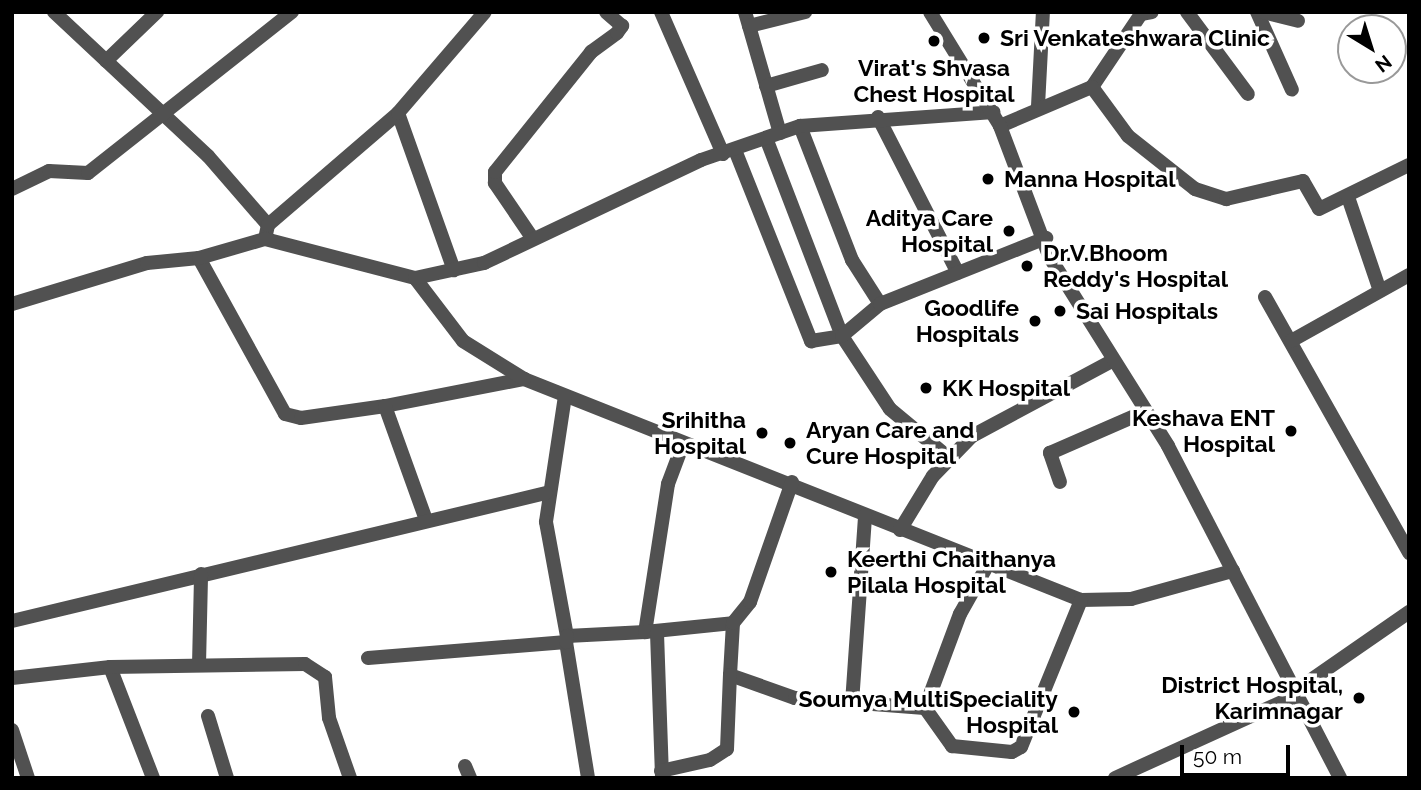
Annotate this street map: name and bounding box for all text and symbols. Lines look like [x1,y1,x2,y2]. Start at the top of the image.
north arrow [1337,14,1407,84]
place label: Sri Venkateshwara Clinic [1000,24,1271,52]
marker: Sri Venkateshwara Clinic [974,28,994,48]
marker: Virat's Shvasa Chest Hospital [924,31,944,51]
text: N [1371,51,1396,77]
place label: Virat's Shvasa Chest Hospital [853,54,1015,108]
place label: Manna Hospital [1004,165,1175,193]
marker: Manna Hospital [978,169,998,189]
place label: Aditya Care Hospital [866,204,993,258]
marker: Aditya Care Hospital [999,221,1019,241]
place label: Dr.V.Bhoom Reddy's Hospital [1043,239,1228,293]
marker: Dr.V.Bhoom Reddy's Hospital [1017,256,1037,276]
place label: Goodlife Hospitals [916,294,1019,348]
place label: Sai Hospitals [1076,297,1218,325]
marker: Sai Hospitals [1050,301,1070,321]
marker: Goodlife Hospitals [1025,311,1045,331]
place label: KK Hospital [942,374,1070,402]
marker: KK Hospital [916,378,936,398]
place label: Keshava ENT Hospital [1132,404,1275,458]
place label: Srihitha Hospital [654,406,746,460]
place label: Aryan Care and Cure Hospital [806,416,974,470]
marker: Keshava ENT Hospital [1281,421,1301,441]
marker: Srihitha Hospital [752,423,772,443]
marker: Aryan Care and Cure Hospital [780,433,800,453]
place label: Keerthi Chaithanya Pilala Hospital [847,545,1056,599]
marker: Keerthi Chaithanya Pilala Hospital [821,562,841,582]
place label: District Hospital, Karimnagar [1161,671,1343,725]
place label: Soumya MultiSpeciality Hospital [799,685,1058,739]
marker: District Hospital, Karimnagar [1349,688,1369,708]
marker: Soumya MultiSpeciality Hospital [1064,702,1084,722]
scale bar [1183,730,1293,774]
text: 50 m [1193,744,1242,769]

